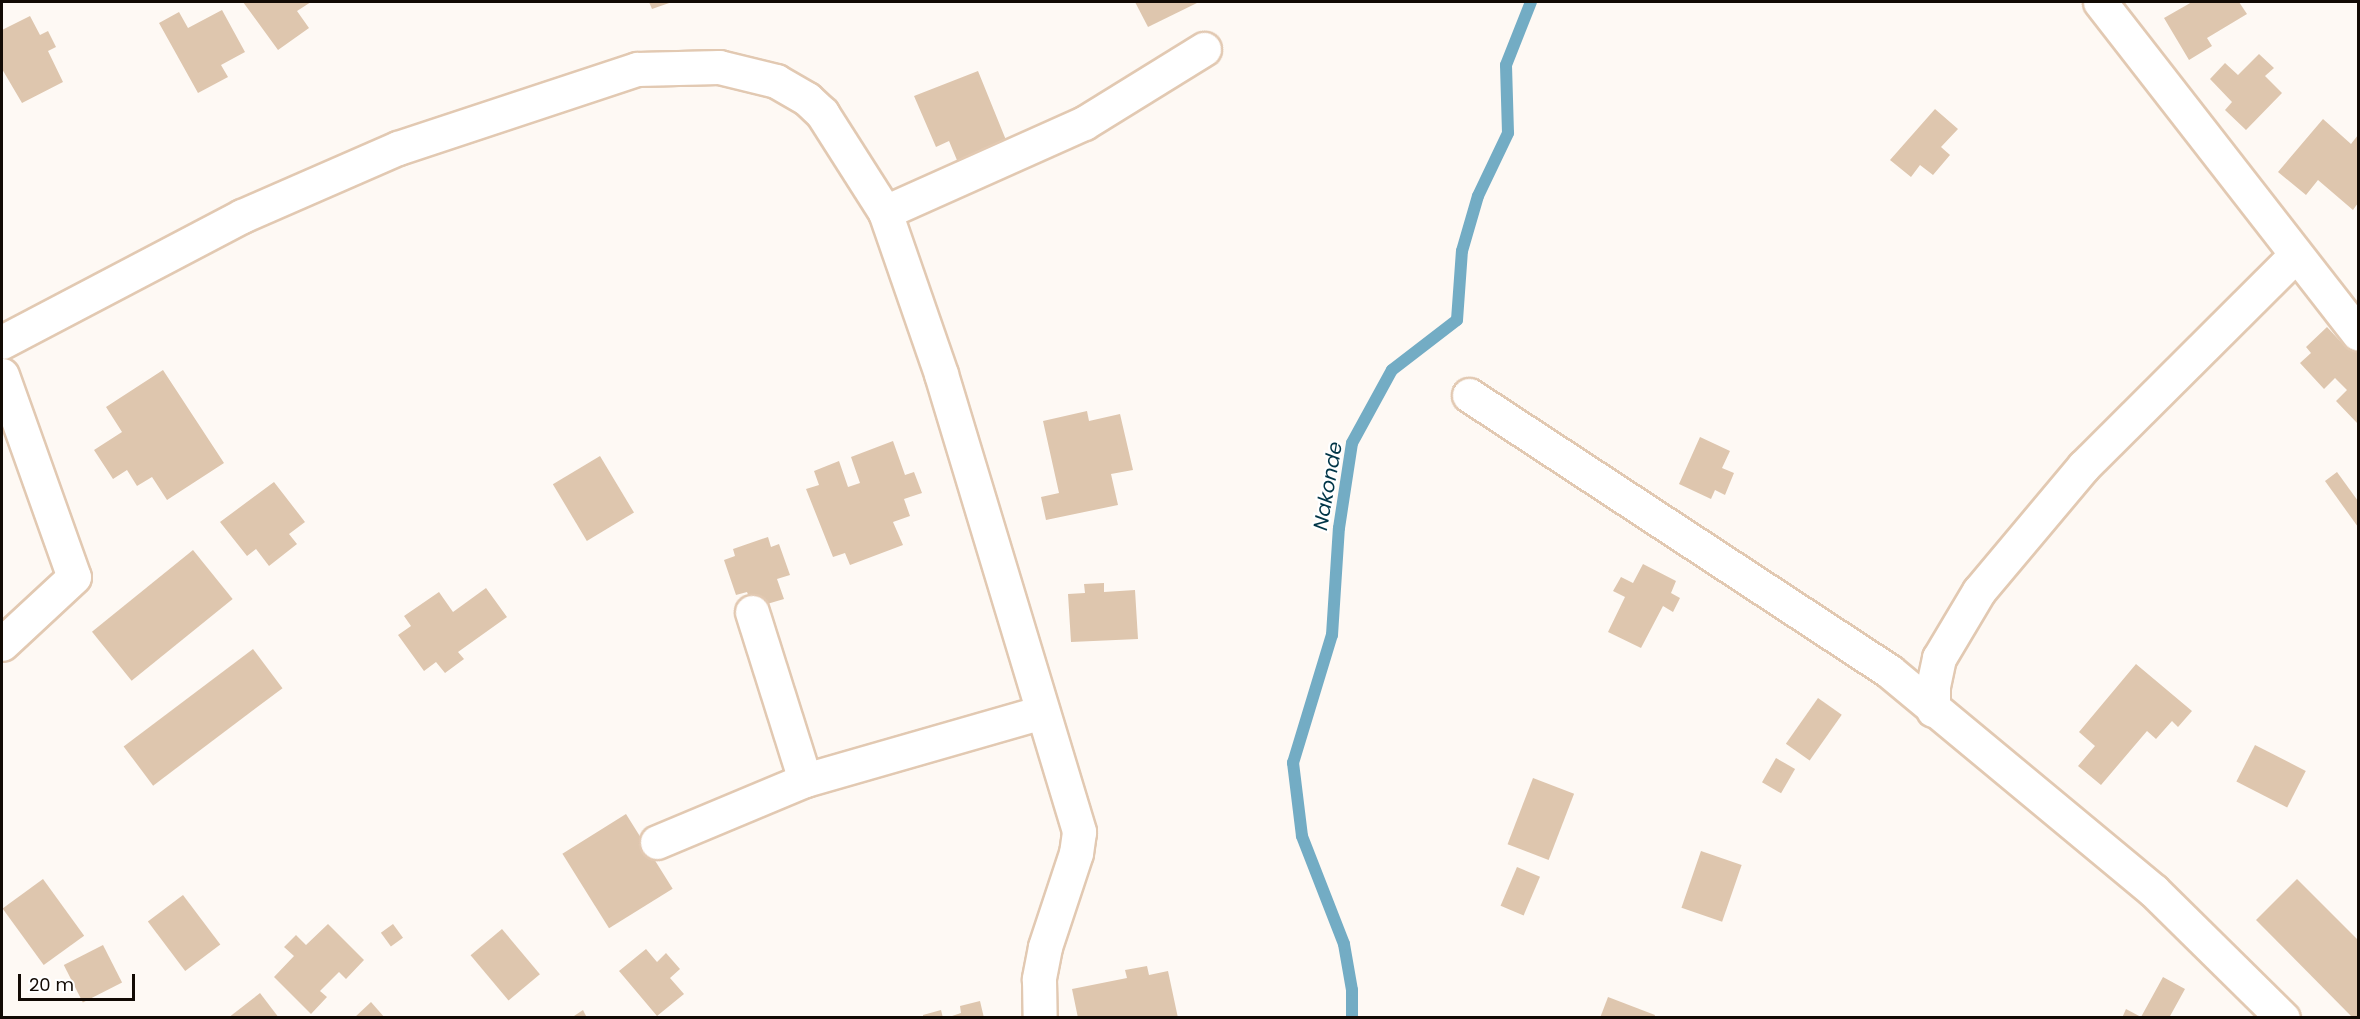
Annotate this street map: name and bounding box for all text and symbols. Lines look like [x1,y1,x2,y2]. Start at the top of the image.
water label: Nakonde [1308,440,1348,532]
scale bar [21,962,138,1000]
text: 20 m [29,972,74,997]

